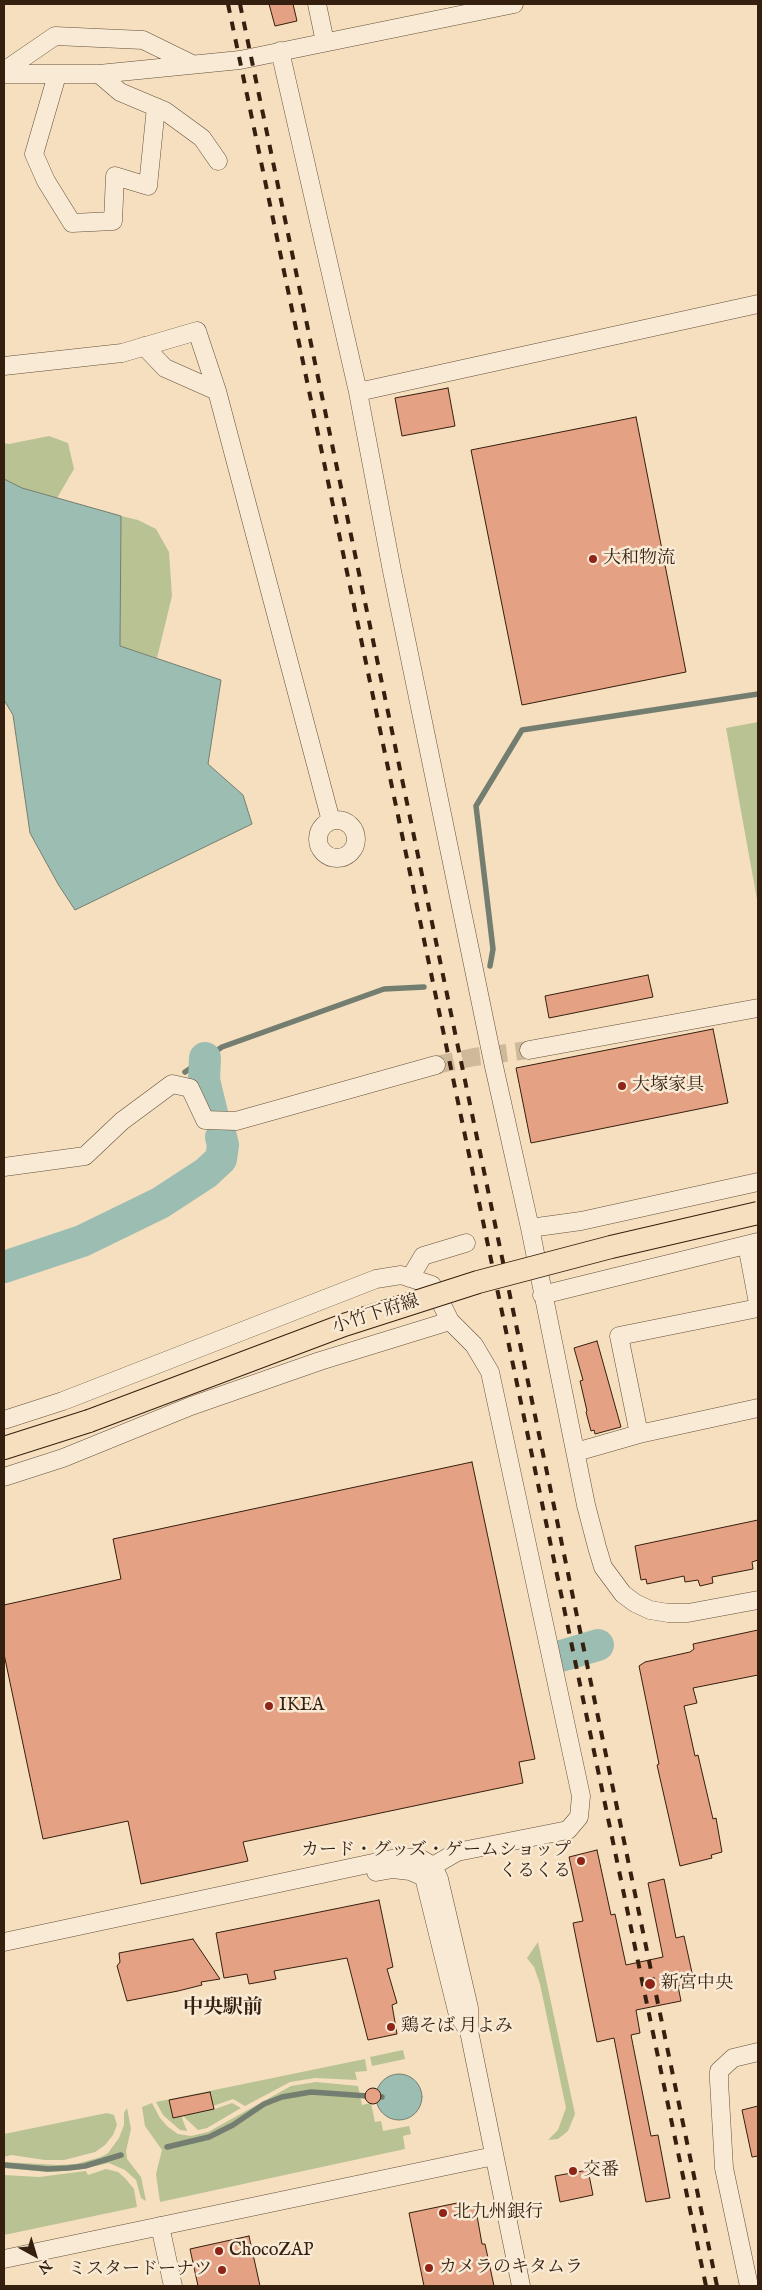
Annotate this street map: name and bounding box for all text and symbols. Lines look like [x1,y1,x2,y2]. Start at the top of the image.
place label: 大和物流 [603,548,675,570]
marker: 大和物流 [587,553,599,565]
place label: 大塚家具 [632,1075,704,1097]
marker: 大塚家具 [616,1080,628,1092]
street label: 小竹下府線 [330,1291,422,1339]
place label: IKEA [279,1695,324,1717]
marker: IKEA [263,1700,275,1712]
place label: カード・グッズ・ゲームショップ くるくる [301,1840,571,1882]
marker: カード・グッズ・ゲームショップ くるくる [575,1855,587,1867]
place label: 新宮中央 [661,1973,733,1995]
marker: 新宮中央 [643,1977,657,1991]
district label: 中央駅前 [183,1997,263,2021]
place label: 鶏そば 月よみ [401,2016,513,2038]
marker: 鶏そば 月よみ [385,2021,397,2033]
place label: 交番 [583,2160,619,2182]
marker: 交番 [567,2165,579,2177]
place label: 北九州銀行 [453,2202,543,2224]
marker: 北九州銀行 [437,2207,449,2219]
north arrow [10,2230,60,2280]
place label: ChocoZAP [229,2240,314,2262]
marker: ChocoZAP [213,2245,225,2257]
text: N [34,2256,55,2277]
place label: カメラのキタムラ [439,2257,583,2279]
place label: ミスタードーナツ [68,2259,212,2281]
marker: カメラのキタムラ [423,2262,435,2274]
marker: ミスタードーナツ [216,2264,228,2276]

